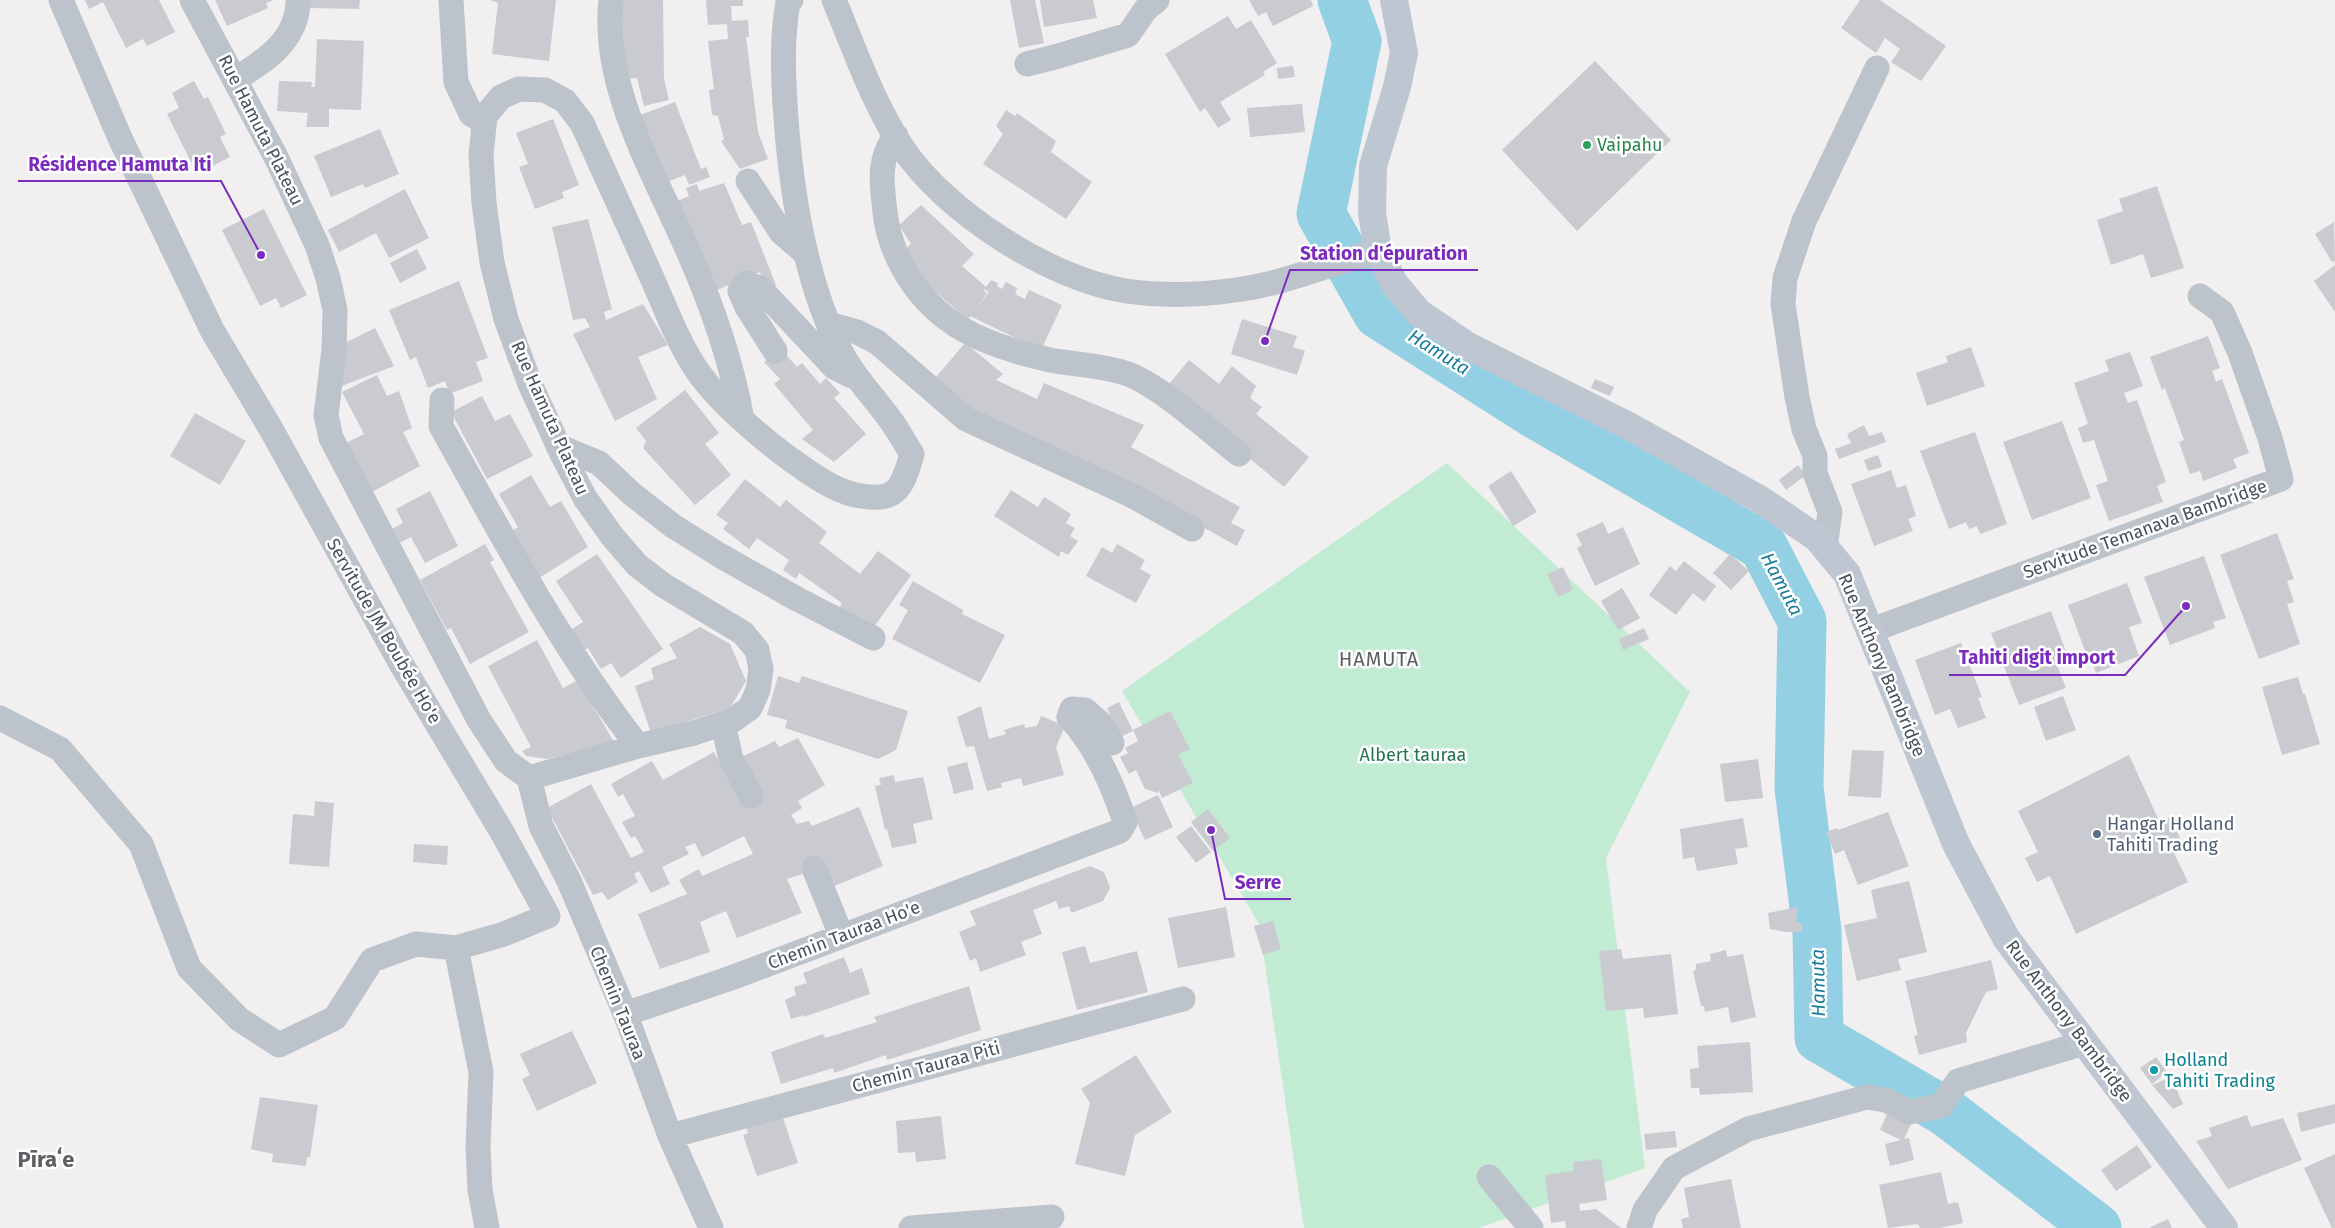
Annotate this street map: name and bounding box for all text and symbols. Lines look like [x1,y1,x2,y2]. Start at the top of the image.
street label: Rue Hamuta Plateau [213,51,309,209]
place label: Vaipahu [1597,134,1662,156]
marker: Vaipahu [1581,139,1593,151]
callout: Résidence Hamuta Iti [18,147,221,181]
text: Résidence Hamuta Iti [28,153,212,176]
callout: Station d'épuration [1290,236,1478,270]
text: Station d'épuration [1300,242,1468,265]
water label: Hamuta [1404,324,1474,380]
street label: Rue Hamuta Plateau [506,338,594,498]
street label: Servitude Temanava Bambridge [2020,475,2270,583]
street label: Servitude JM Boubée Ho'e [322,534,446,728]
water label: Hamuta [1756,549,1808,619]
street label: Rue Anthony Bambridge [1833,570,1931,760]
callout: Tahiti digit import [1949,641,2125,675]
text: Tahiti digit import [1959,646,2116,669]
district label: HAMUTA [1339,647,1419,671]
park label: Albert tauraa [1360,744,1466,766]
place label: Hangar Holland Tahiti Trading [2107,813,2234,856]
marker: Hangar Holland Tahiti Trading [2091,828,2103,840]
callout: Serre [1225,865,1291,899]
text: Serre [1235,871,1281,894]
street label: Chemin Tauraa Ho'e [765,896,923,974]
street label: Rue Anthony Bambridge [2001,936,2137,1106]
street label: Chemin Tauraa [585,943,651,1063]
water label: Hamuta [1806,949,1830,1017]
street label: Chemin Tauraa Piti [850,1037,1002,1097]
place label: Holland Tahiti Trading [2164,1049,2275,1092]
marker: Holland Tahiti Trading [2148,1064,2160,1076]
district label: Pīraʻe [18,1146,74,1173]

